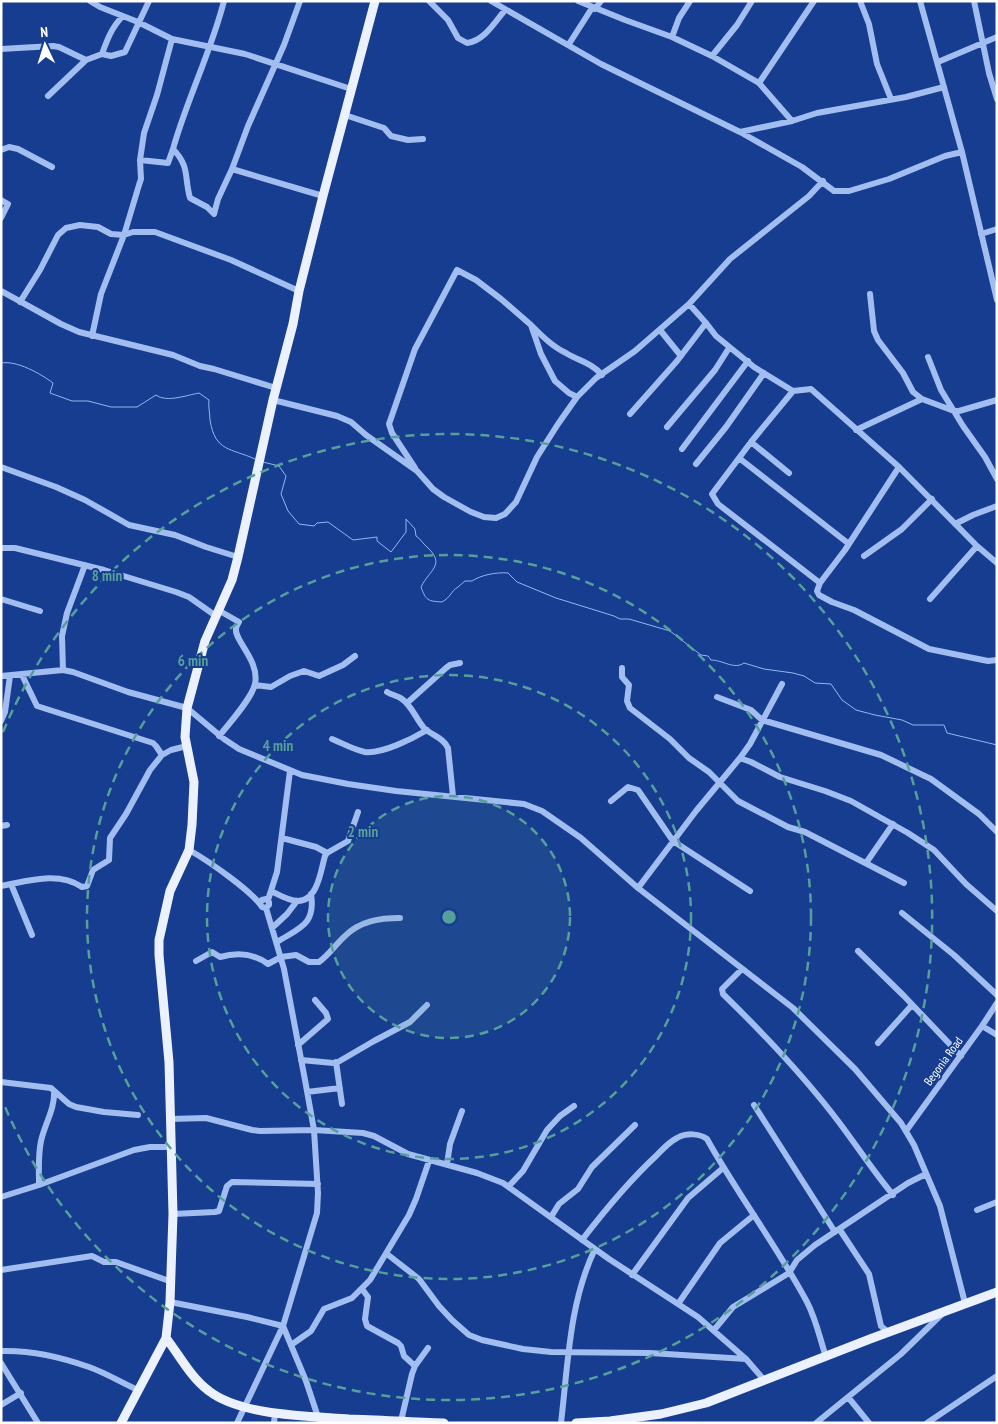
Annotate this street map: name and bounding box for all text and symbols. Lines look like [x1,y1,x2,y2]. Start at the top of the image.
north arrow [20,20,70,70]
text: N [40,23,48,41]
text: 8 min [92,566,122,585]
text: 6 min [178,651,208,670]
text: 4 min [263,736,293,755]
text: 2 min [348,822,378,841]
centre of rings [440,908,458,926]
street label: Begonia Road [920,1034,966,1088]

